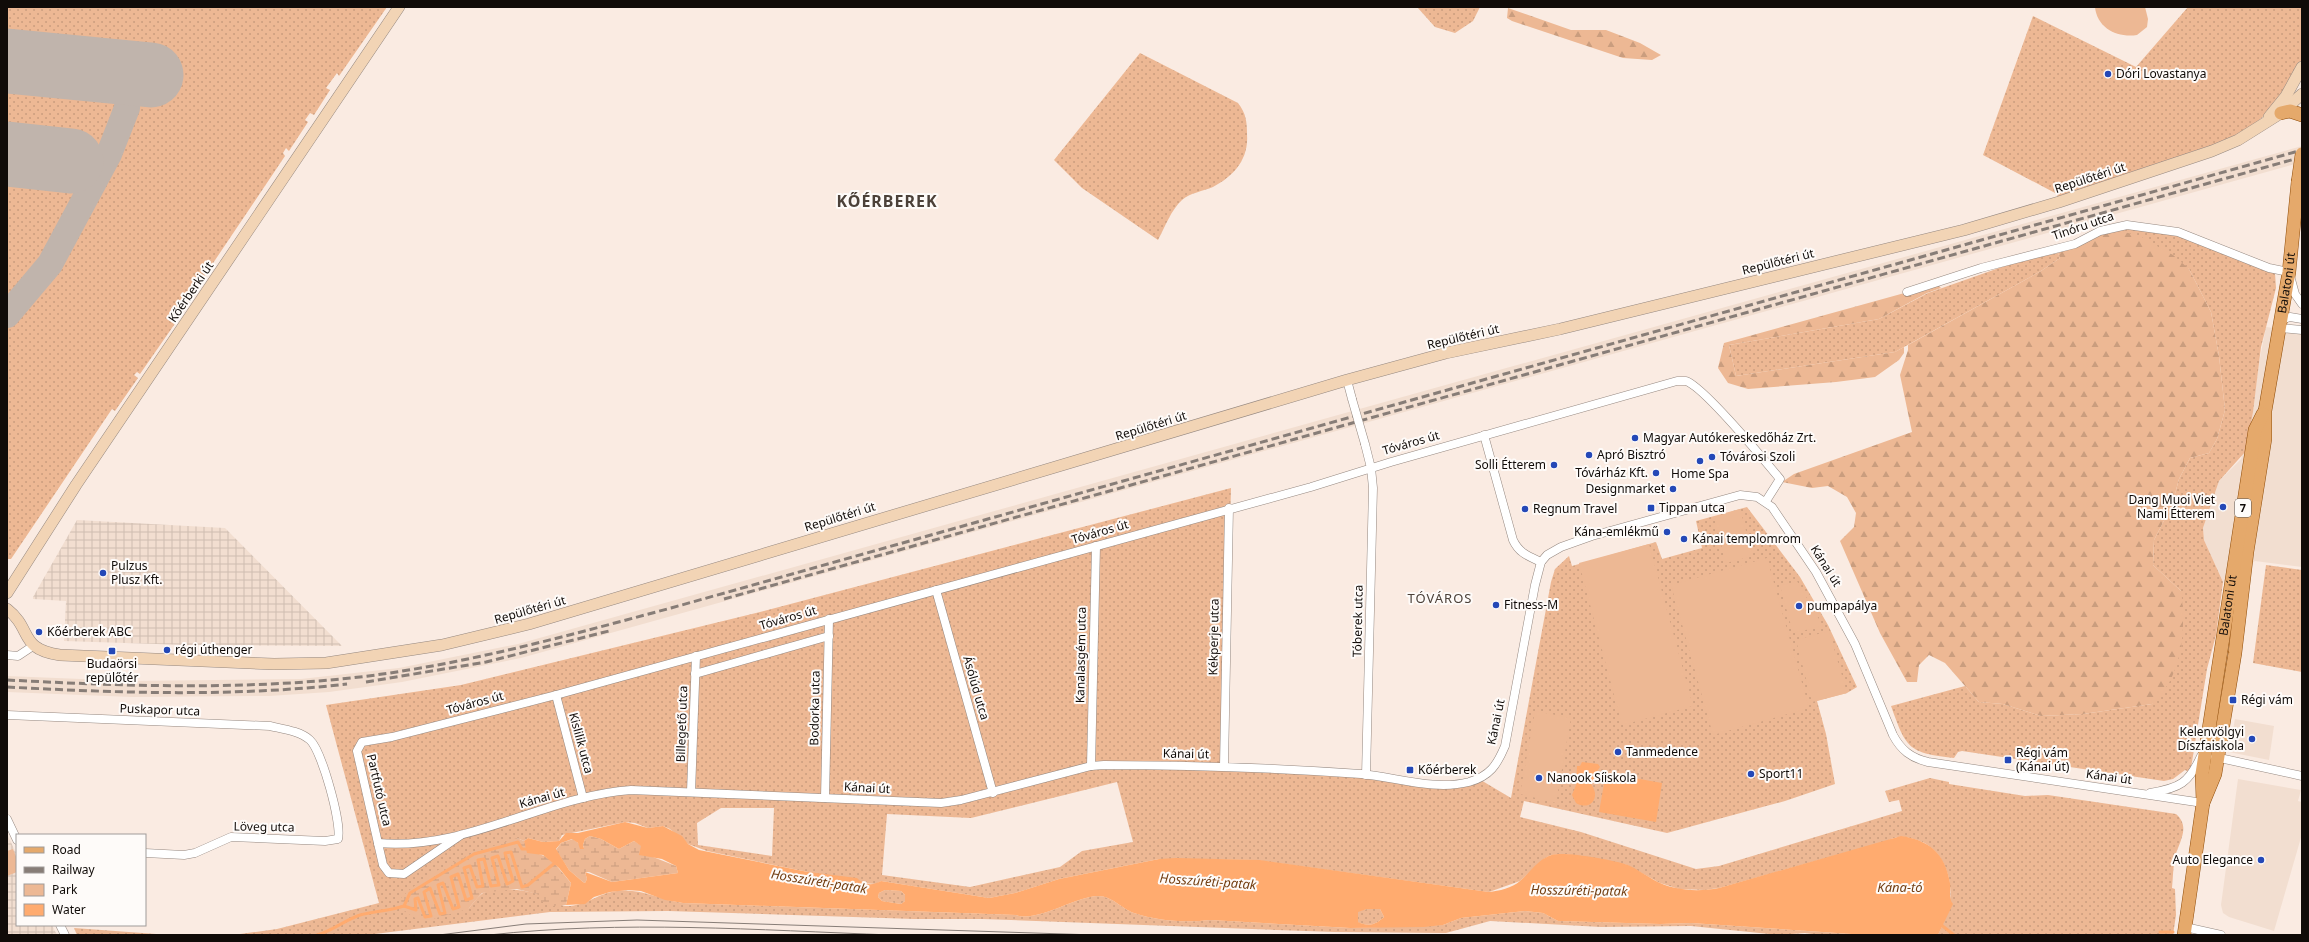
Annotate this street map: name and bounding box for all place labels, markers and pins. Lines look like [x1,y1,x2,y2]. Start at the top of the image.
place label: Dóri Lovastanya [2116,65,2206,82]
marker: Dóri Lovastanya [2103,69,2113,79]
place label: Magyar Autókereskedőház Zrt. [1643,429,1816,446]
marker: Magyar Autókereskedőház Zrt. [1630,433,1640,443]
place label: Apró Bisztró [1597,446,1666,463]
place label: Tóvárosi Szoli [1720,448,1795,465]
marker: Apró Bisztró [1584,450,1594,460]
marker: Tóvárosi Szoli [1707,452,1717,462]
place label: Solli Étterem [1475,456,1546,473]
marker: Home Spa [1695,456,1705,466]
marker: Solli Étterem [1549,460,1559,470]
place label: Tóvárház Kft. [1575,464,1648,481]
place label: Home Spa [1671,465,1729,482]
marker: Tóvárház Kft. [1651,468,1661,478]
place label: Designmarket [1585,480,1666,497]
marker: Designmarket [1668,484,1678,494]
place label: Dang Muoi Viet Nami Étterem [2128,491,2216,522]
place label: Tippan utca [1659,499,1725,516]
place label: Regnum Travel [1533,500,1617,517]
marker: Dang Muoi Viet Nami Étterem [2218,502,2228,512]
marker: Tippan utca [1646,503,1656,513]
marker: Regnum Travel [1520,504,1530,514]
place label: Kána-emlékmű [1574,523,1659,540]
marker: Kána-emlékmű [1662,527,1672,537]
place label: Kánai templomrom [1692,530,1801,547]
marker: Kánai templomrom [1679,534,1689,544]
place label: Pulzus Plusz Kft. [111,557,162,588]
marker: Pulzus Plusz Kft. [98,568,108,578]
place label: Fitness-M [1504,596,1558,613]
place label: pumpapálya [1807,597,1877,614]
marker: Fitness-M [1491,600,1501,610]
marker: pumpapálya [1794,601,1804,611]
place label: Kőérberek ABC [47,623,132,640]
marker: Kőérberek ABC [34,627,44,637]
place label: régi úthenger [175,641,253,658]
marker: régi úthenger [162,645,172,655]
marker: Budaörsi repülőtér [107,646,117,656]
place label: Budaörsi repülőtér [86,655,138,686]
place label: Régi vám [2241,691,2293,708]
marker: Régi vám [2228,695,2238,705]
place label: Kelenvölgyi Díszfaiskola [2178,723,2244,754]
marker: Kelenvölgyi Díszfaiskola [2247,734,2257,744]
place label: Tanmedence [1626,743,1698,760]
place label: Régi vám (Kánai út) [2016,744,2070,775]
marker: Tanmedence [1613,747,1623,757]
marker: Régi vám (Kánai út) [2003,755,2013,765]
place label: Kőérberek [1418,761,1477,778]
marker: Kőérberek [1405,765,1415,775]
place label: Sport11 [1759,765,1803,782]
place label: Nanook Síiskola [1547,769,1636,786]
marker: Sport11 [1746,769,1756,779]
marker: Nanook Síiskola [1534,773,1544,783]
place label: Auto Elegance [2173,851,2253,868]
marker: Auto Elegance [2256,855,2266,865]

